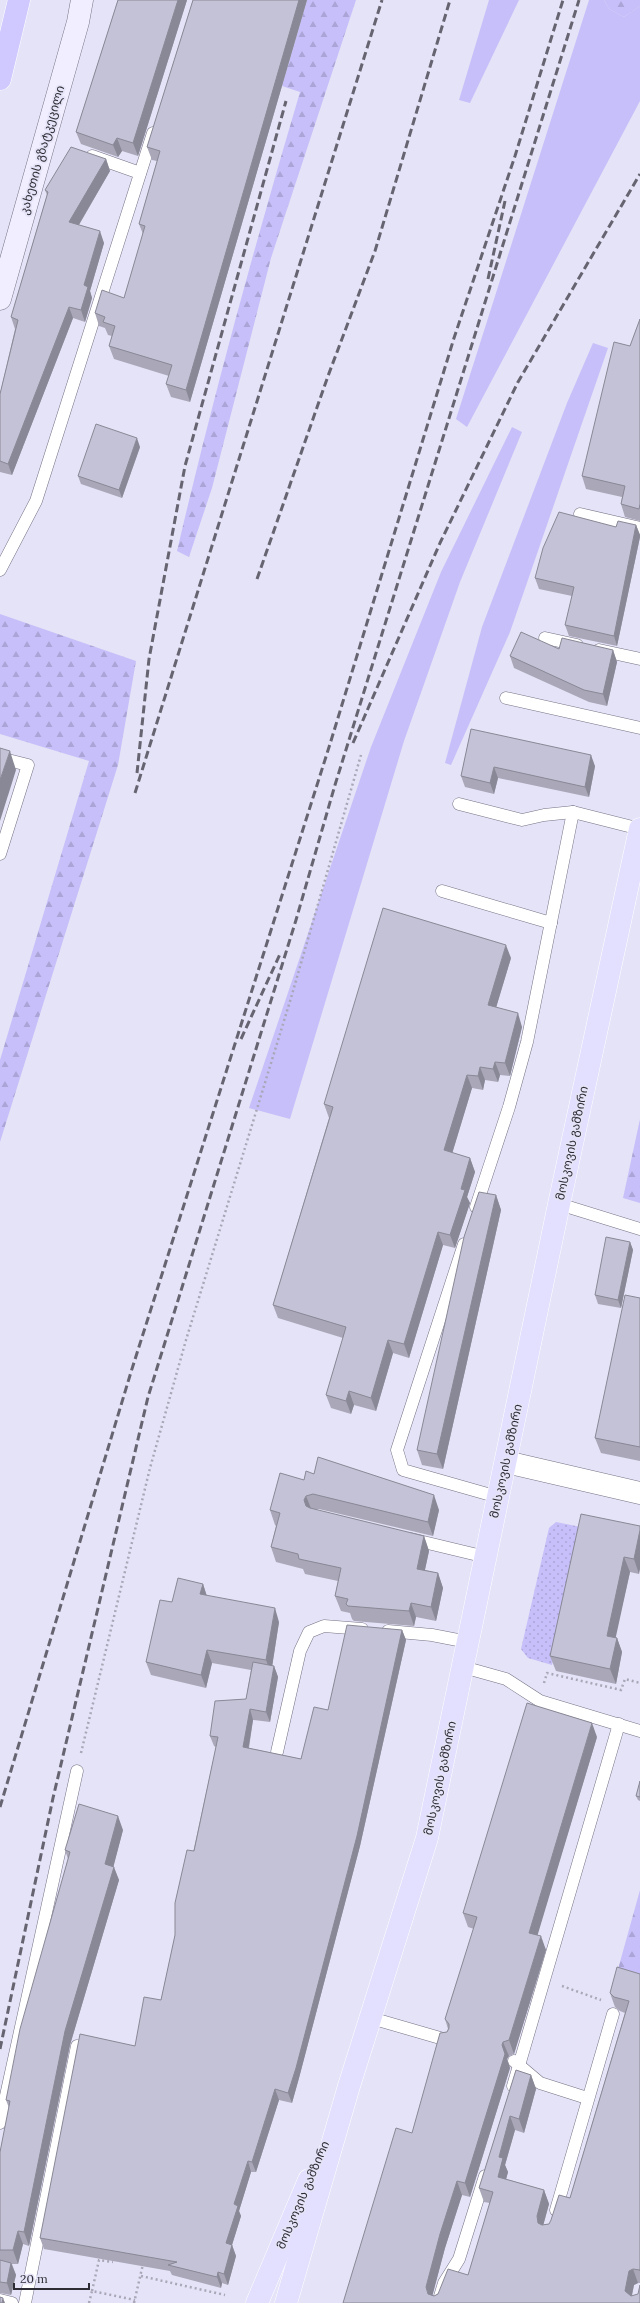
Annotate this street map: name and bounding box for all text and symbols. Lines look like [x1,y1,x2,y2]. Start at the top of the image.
street label: კახეთის გზატკეცილი [16,83,68,217]
street label: მოსკოვის გამზირი [552,1084,591,1201]
street label: მოსკოვის გამზირი [486,1402,525,1519]
street label: მოსკოვის გამზირი [420,1719,459,1836]
street label: მოსკოვის გამზირი [273,2138,332,2251]
scale bar [14,2265,89,2291]
text: 20 m [20,2271,48,2286]

